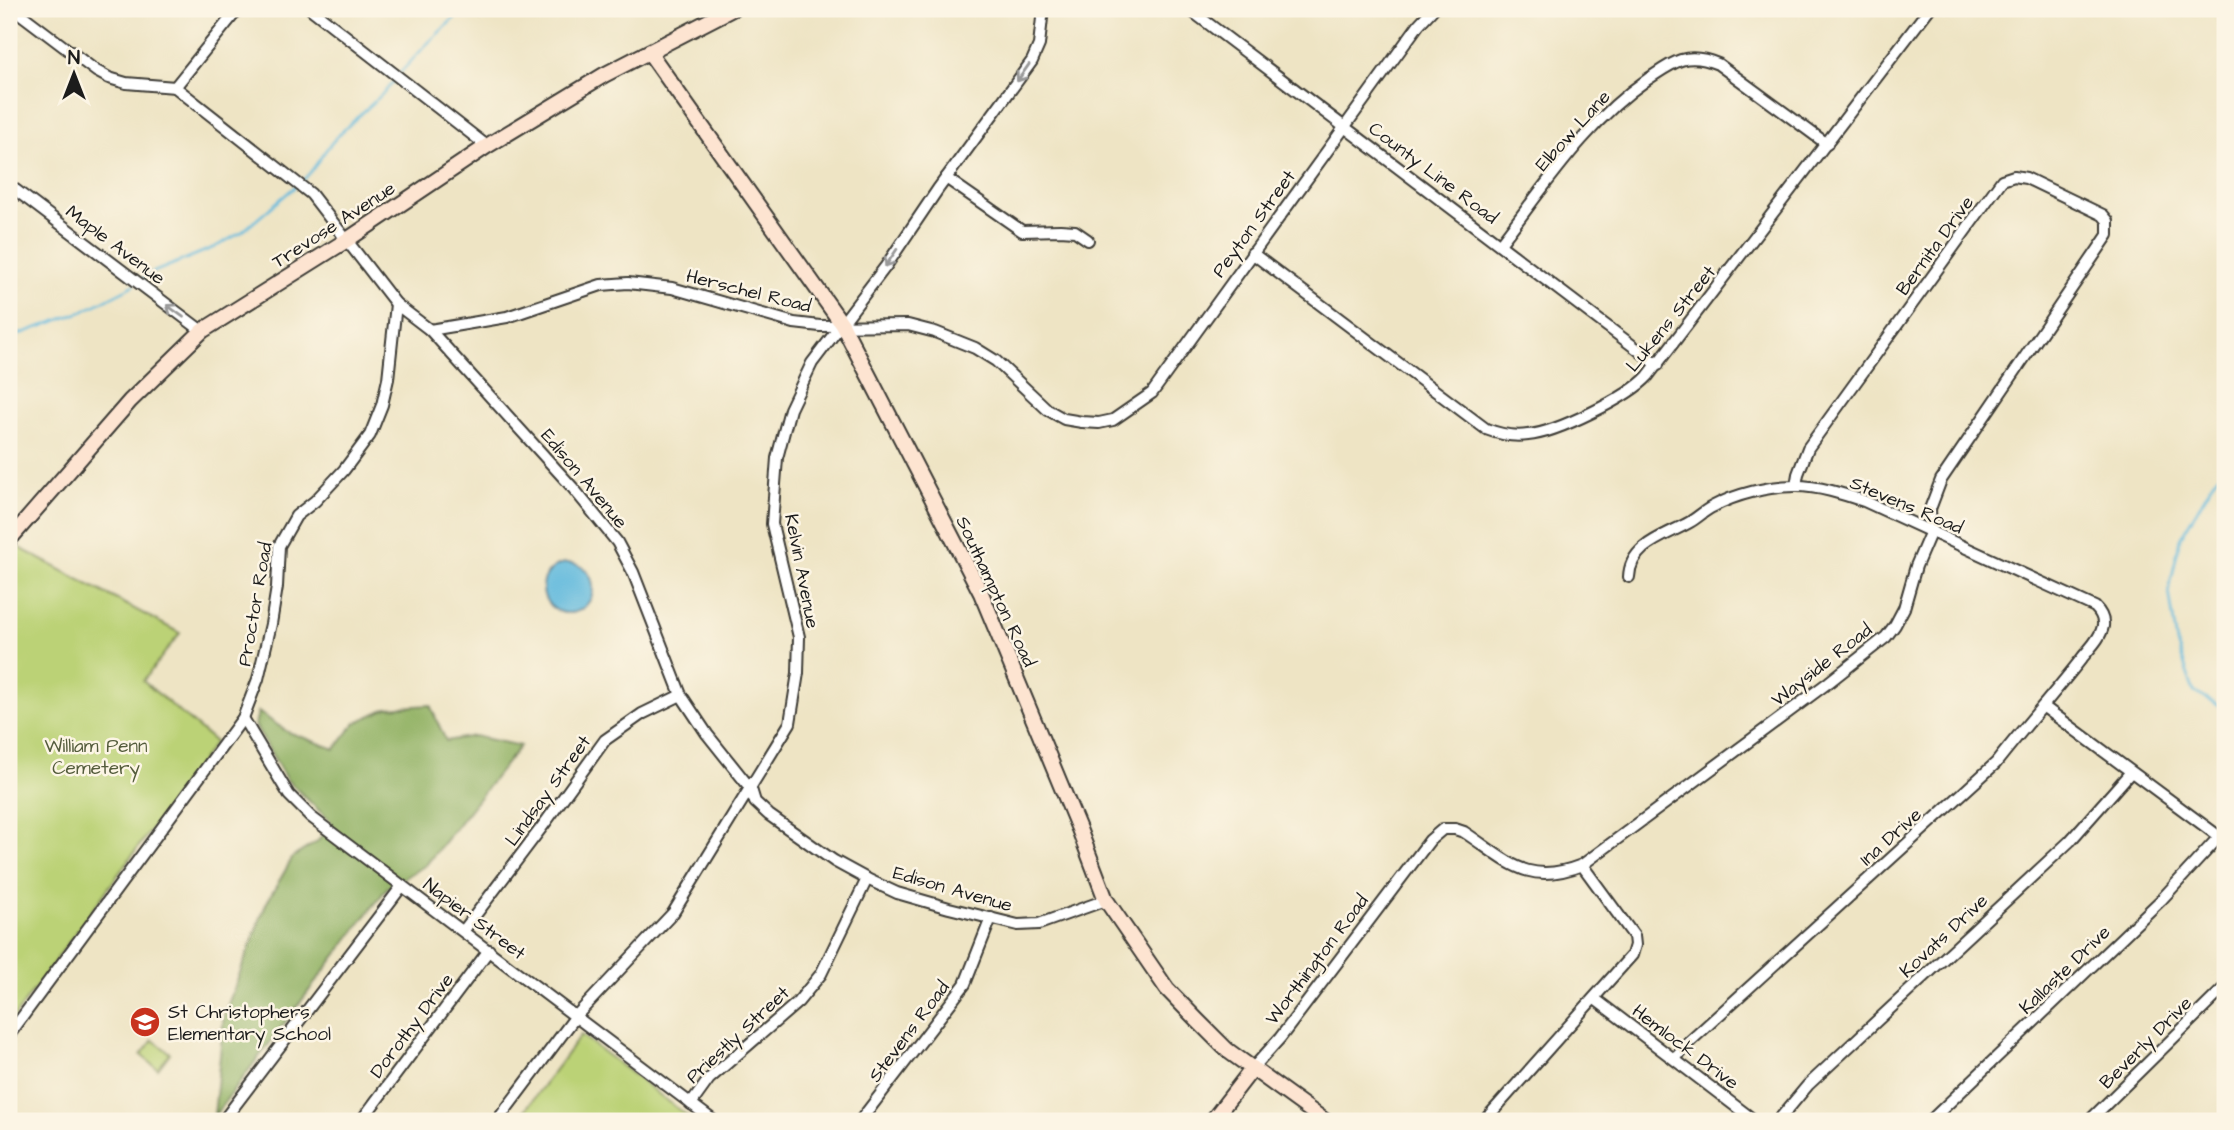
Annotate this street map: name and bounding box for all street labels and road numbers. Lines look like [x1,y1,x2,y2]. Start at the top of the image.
street label: Elbow Lane [1529,84,1617,178]
street label: County Line Road [1362,115,1504,232]
street label: Peyton Street [1206,164,1303,284]
street label: Trevose Avenue [267,175,401,275]
street label: Bernita Drive [1890,190,1981,301]
street label: Maple Avenue [60,199,171,292]
street label: Lukens Street [1620,260,1723,378]
street label: Herschel Road [683,263,814,320]
street label: Edison Avenue [534,423,634,535]
street label: Stevens Road [1846,469,1967,541]
street label: Kelvin Avenue [777,512,826,631]
street label: Southampton Road [949,512,1043,672]
street label: Proctor Road [231,540,280,668]
street label: Wayside Road [1766,617,1879,714]
street label: Lindsay Street [499,730,599,852]
street label: Ina Drive [1854,802,1928,872]
street label: Edison Avenue [890,860,1015,919]
street label: Napier Street [417,872,531,967]
street label: Kovats Drive [1894,888,1994,984]
street label: Worthington Road [1259,889,1376,1031]
street label: Kallaste Drive [2013,919,2117,1021]
street label: Dorothy Drive [364,968,461,1085]
street label: Stevens Road [862,975,956,1088]
street label: Priestly Street [680,980,797,1091]
street label: Beverly Drive [2094,991,2199,1096]
street label: Hemlock Drive [1626,998,1744,1096]

